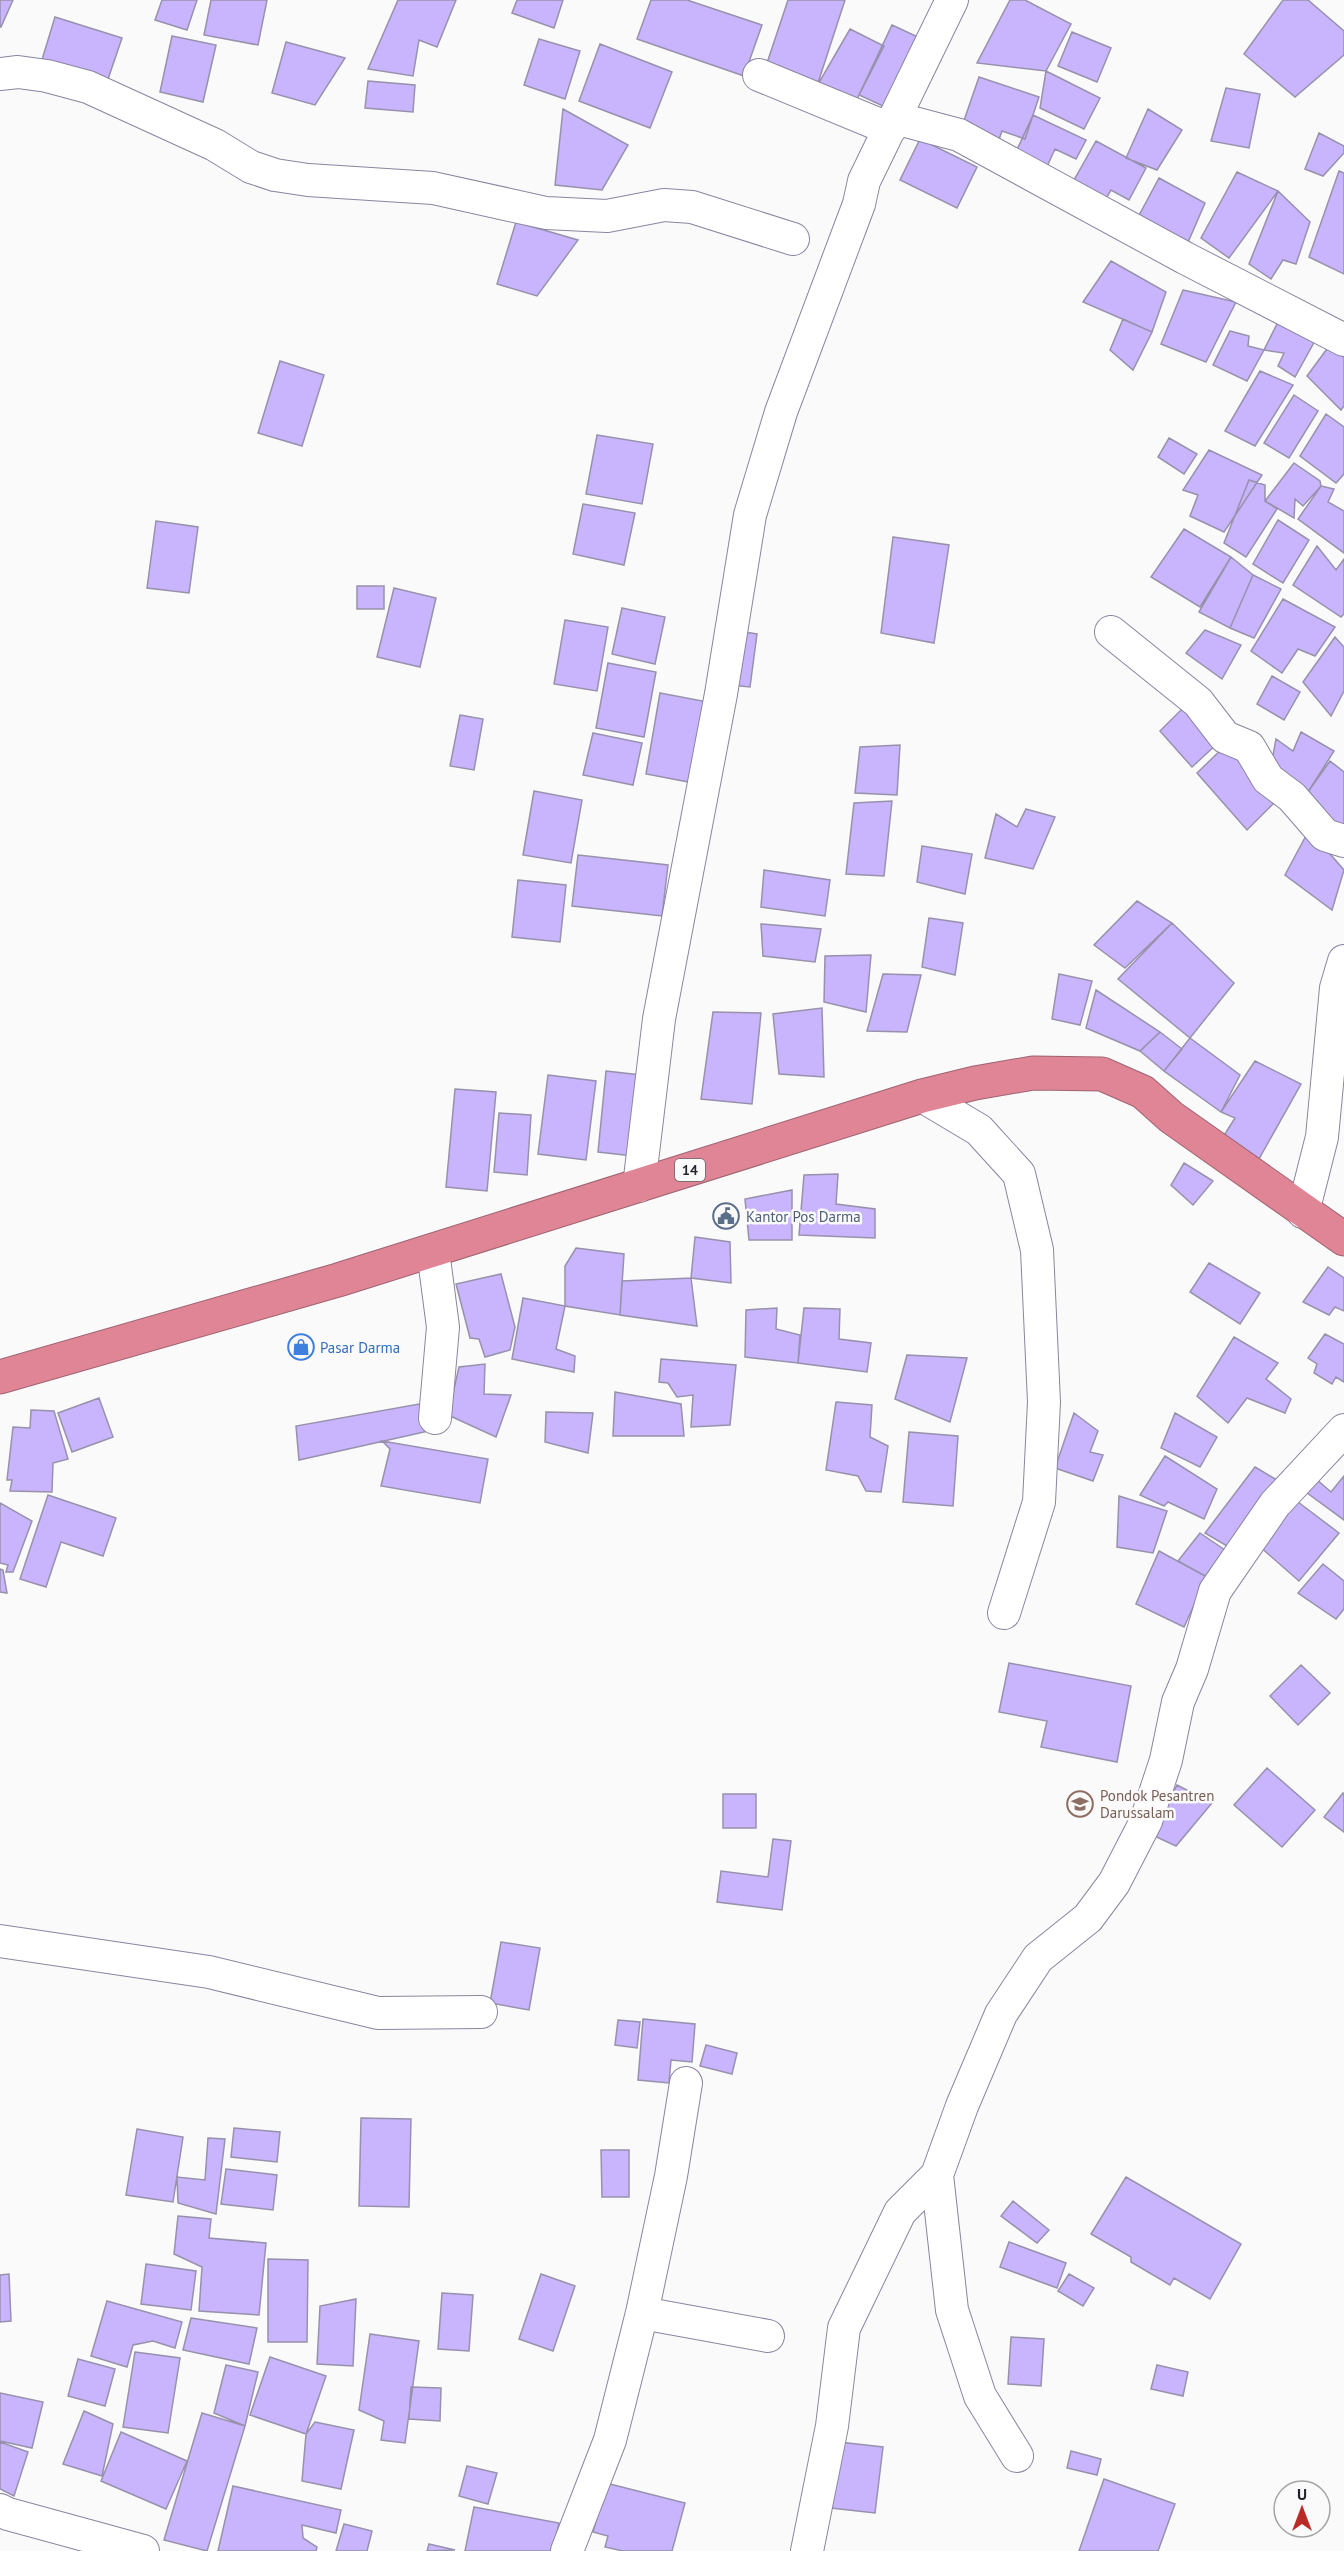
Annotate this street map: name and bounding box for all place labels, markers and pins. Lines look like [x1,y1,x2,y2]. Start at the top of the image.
public building icon: Kantor Pos Darma [711,1201,741,1231]
place label: Kantor Pos Darma [746,1207,861,1226]
shop icon: Pasar Darma [286,1332,316,1362]
place label: Pasar Darma [320,1338,400,1357]
place label: Pondok Pesantren Darussalam [1100,1786,1214,1822]
school or university icon: Pondok Pesantren Darussalam [1065,1789,1095,1819]

